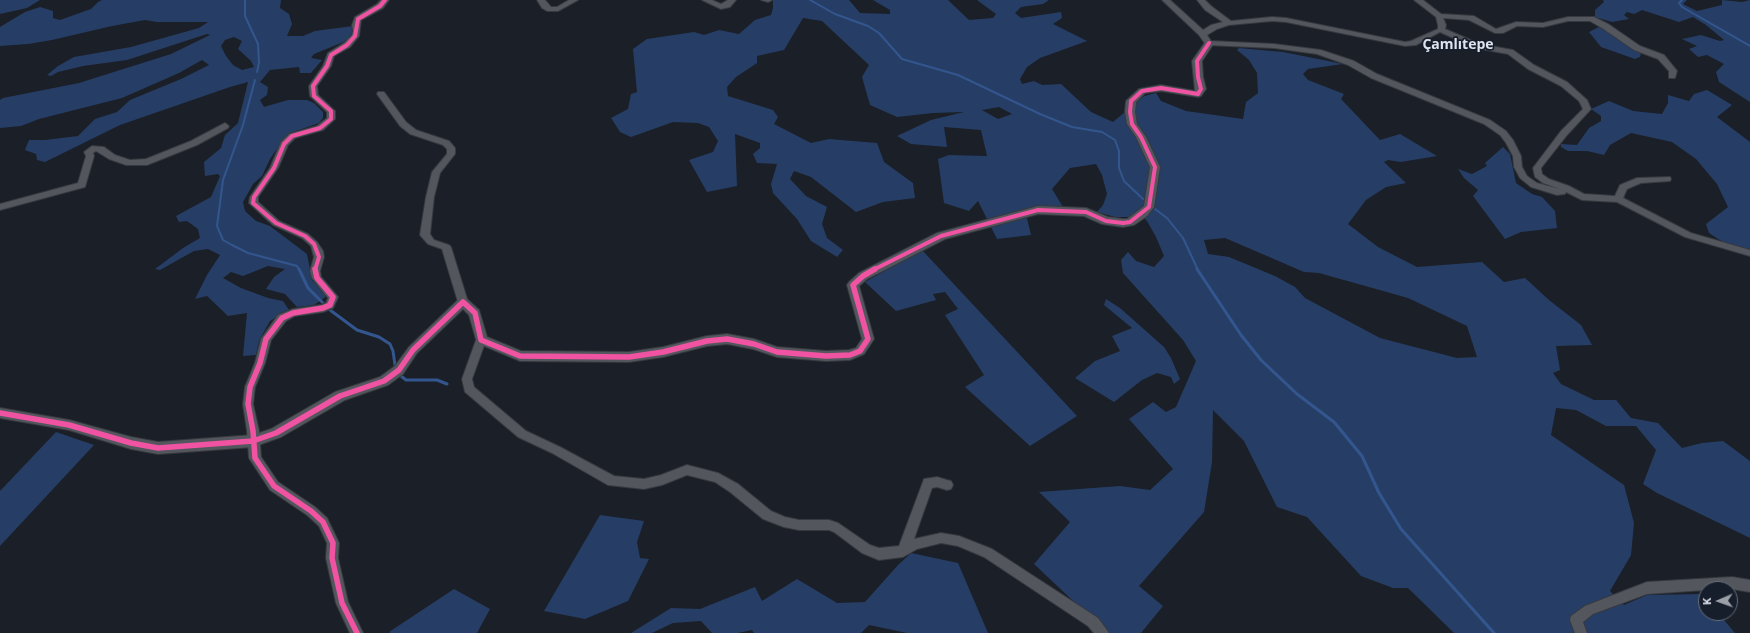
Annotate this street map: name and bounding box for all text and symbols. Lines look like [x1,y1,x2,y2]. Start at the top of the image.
district label: Çamlıtepe [1422,37,1494,53]
north arrow [1698,581,1738,621]
text: K [1699,597,1714,605]

